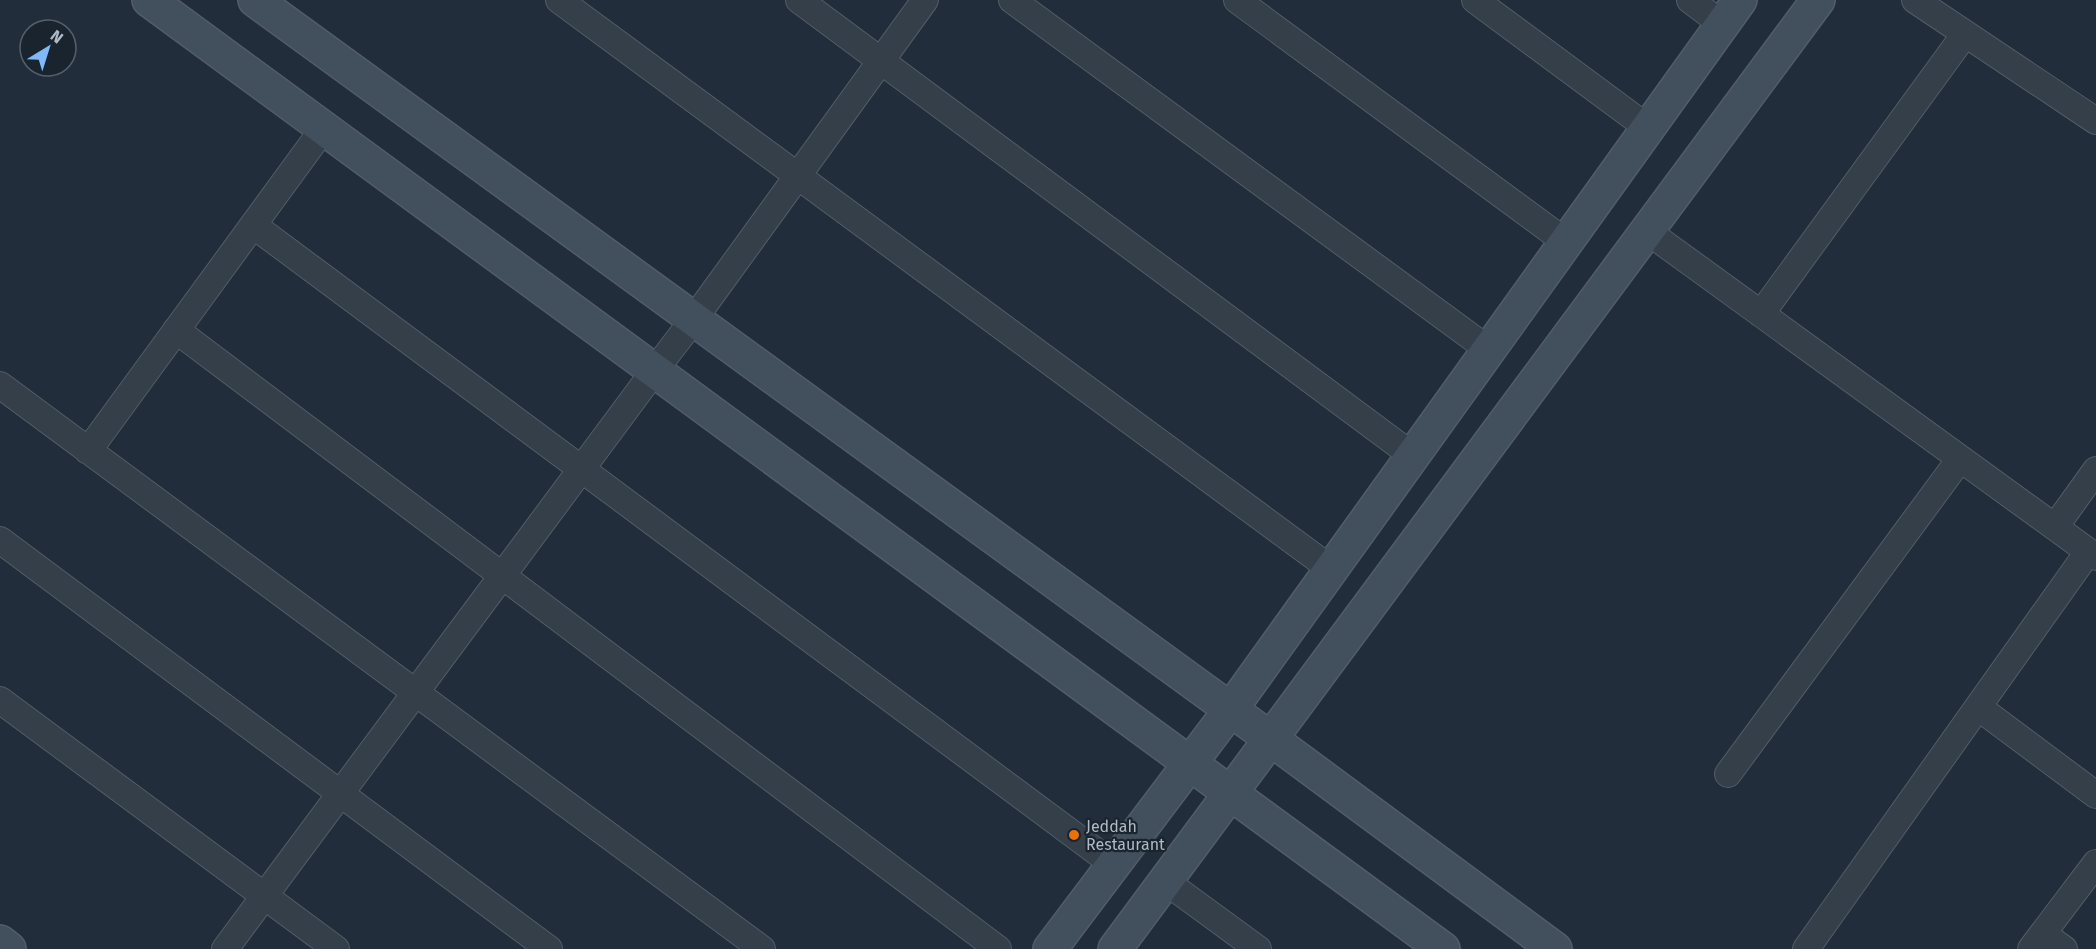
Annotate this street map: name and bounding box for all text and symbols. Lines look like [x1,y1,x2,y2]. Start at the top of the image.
north arrow [18,18,78,78]
text: N [47,26,67,47]
place label: Jeddah Restaurant [1086,817,1165,854]
marker: Jeddah Restaurant [1067,828,1081,842]

